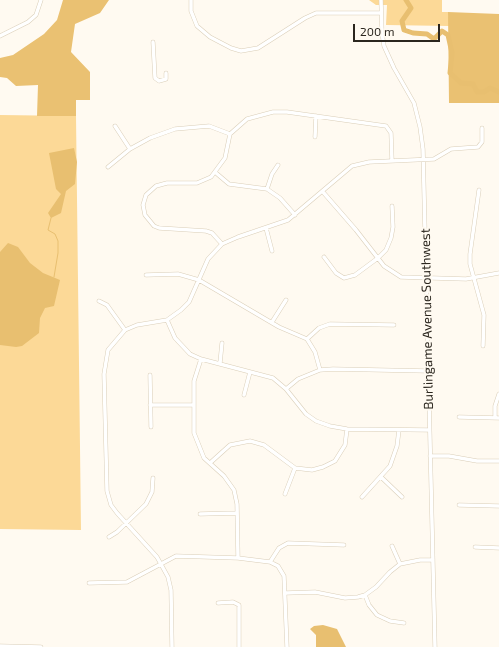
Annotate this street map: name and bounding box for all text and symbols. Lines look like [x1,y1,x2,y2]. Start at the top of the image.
scale bar [355,16,442,42]
text: 200 m [360,24,394,38]
street label: Burlingame Avenue Southwest [418,228,436,410]

